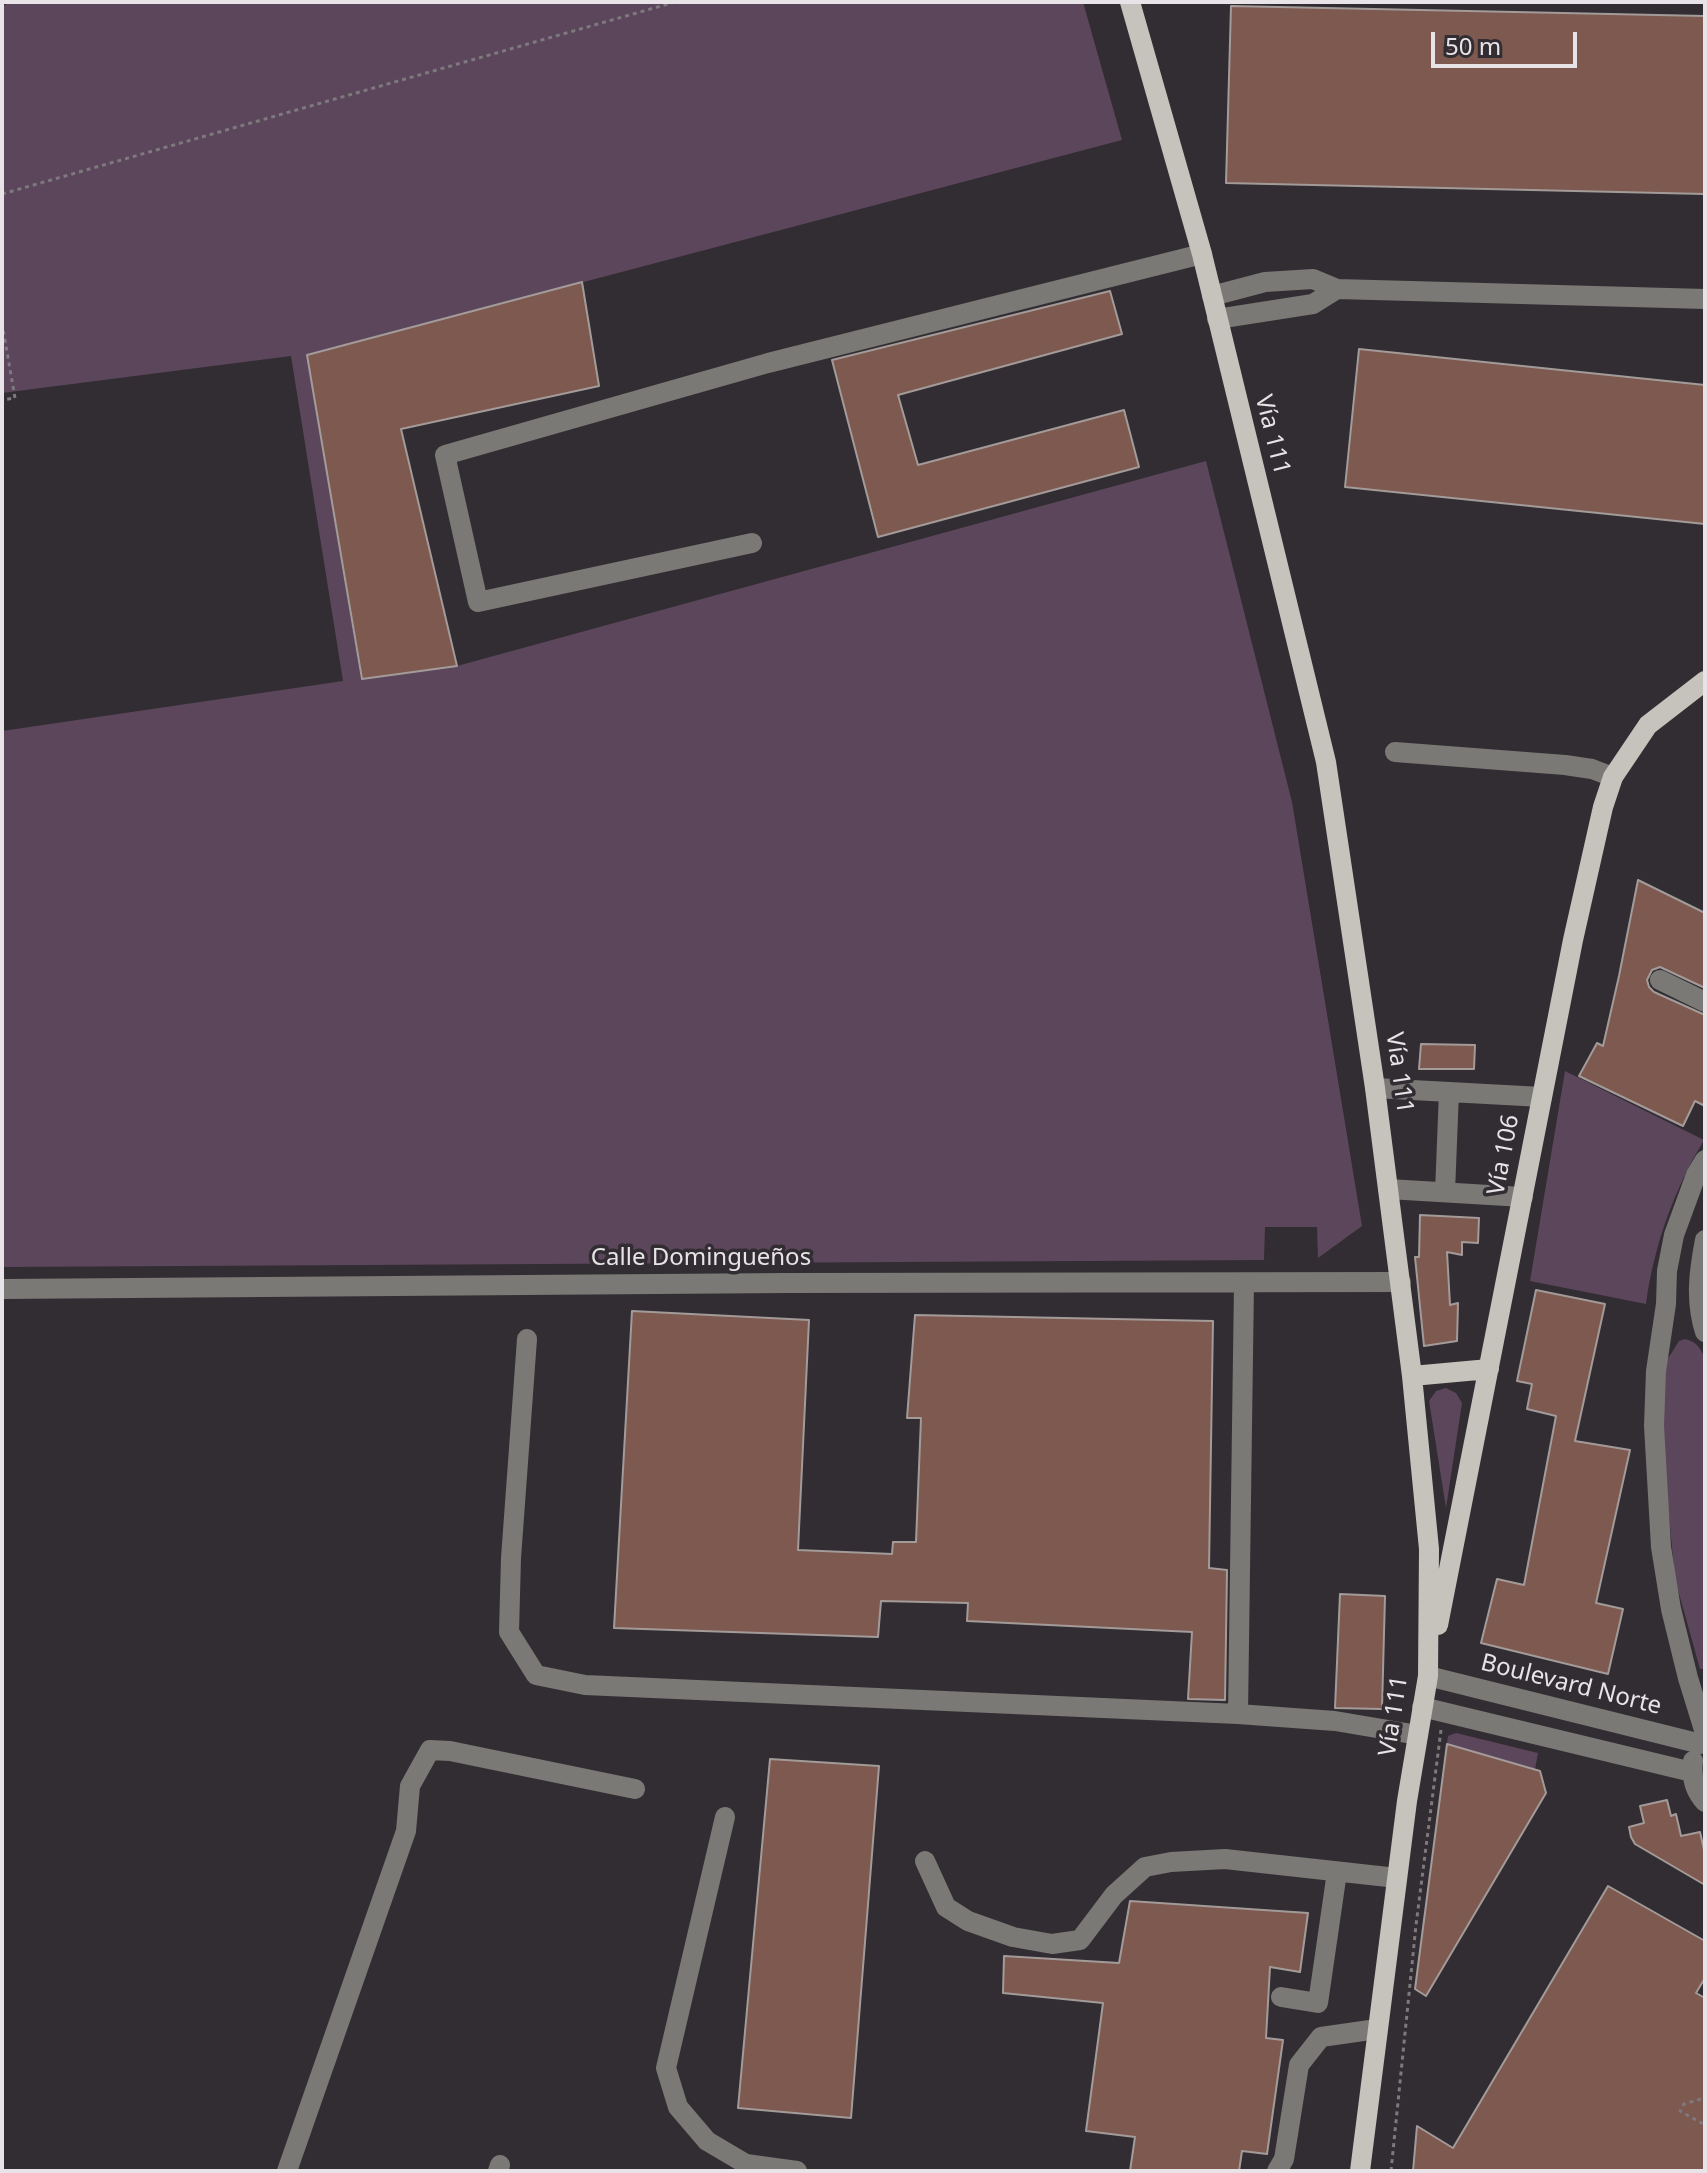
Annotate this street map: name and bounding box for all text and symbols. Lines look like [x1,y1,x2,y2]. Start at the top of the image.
scale bar [1435,16,1581,66]
text: 50 m [1445,29,1501,62]
street label: Vía 111 [1248,392,1296,478]
street label: Vía 111 [1379,1031,1419,1115]
street label: Vía 106 [1482,1112,1526,1198]
street label: Calle Domingueños [591,1244,811,1272]
street label: Boulevard Norte [1478,1649,1664,1721]
street label: Vía 111 [1373,1674,1415,1758]

